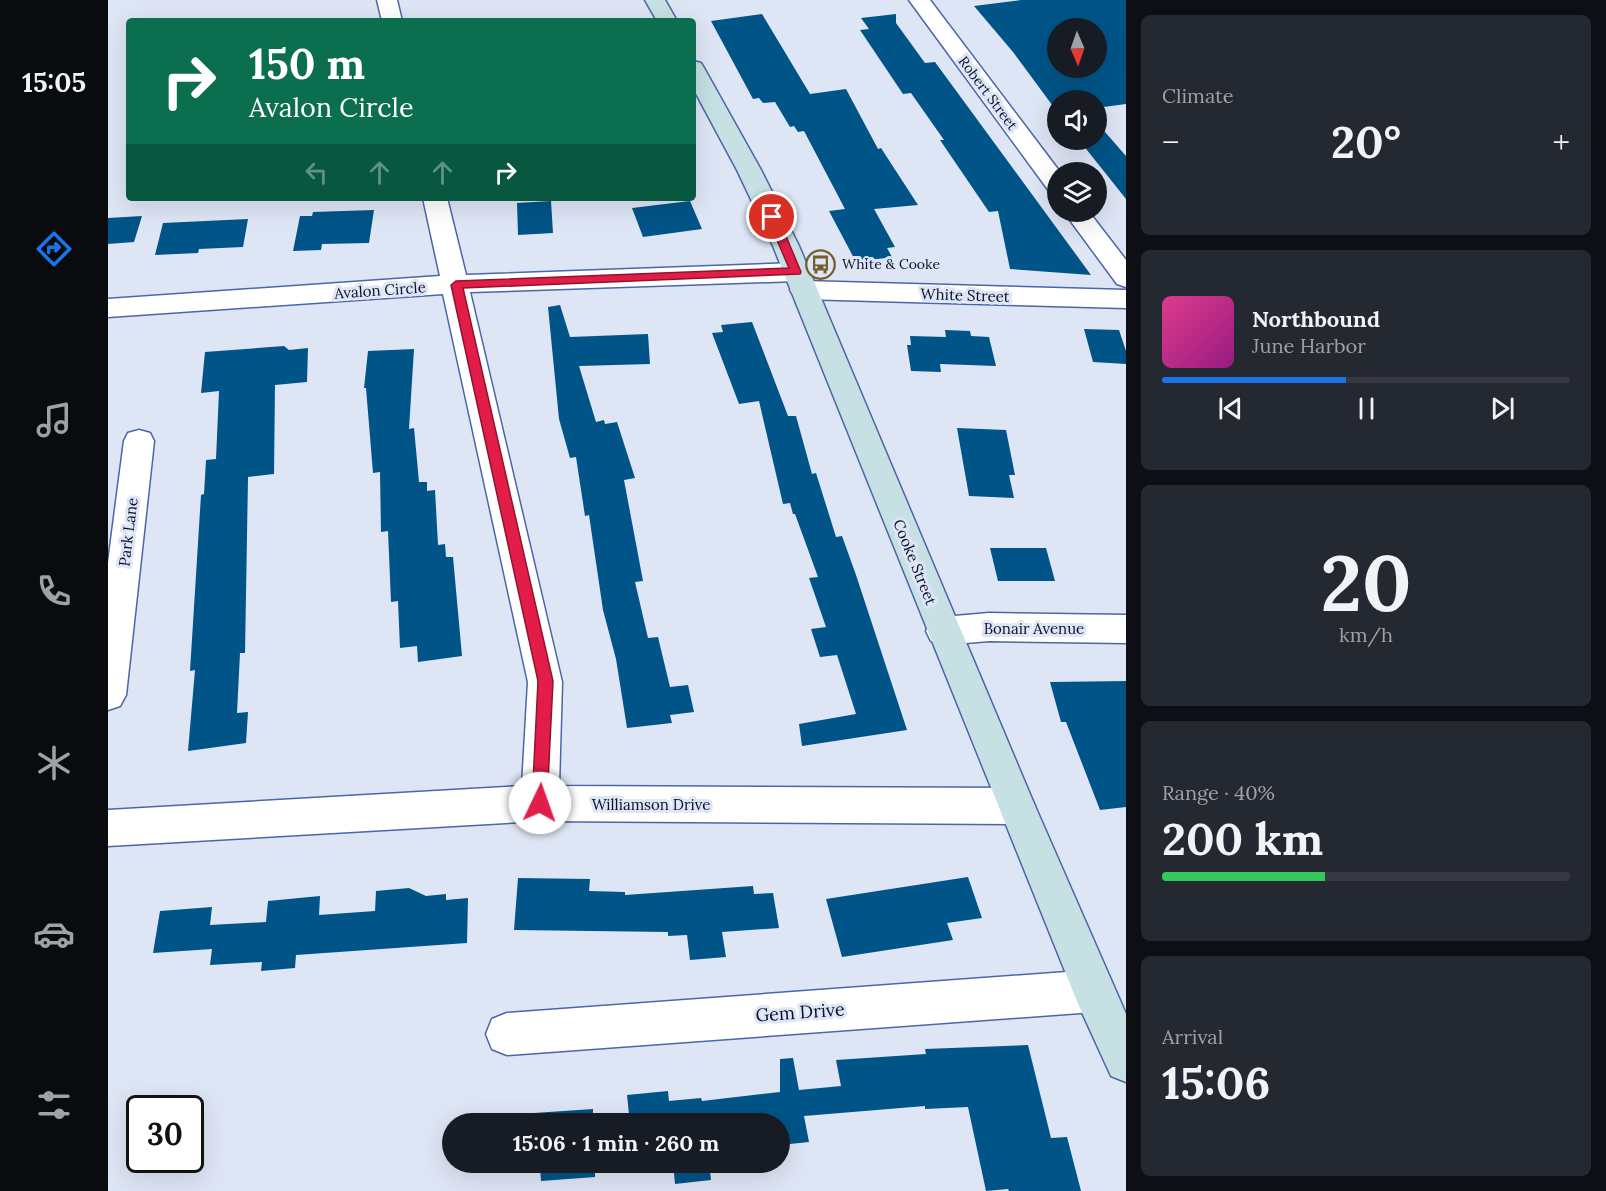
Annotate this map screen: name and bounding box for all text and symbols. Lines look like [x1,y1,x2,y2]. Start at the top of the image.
north arrow [1047,18,1107,78]
map controls [1047,18,1107,222]
text: 150 m [249,37,365,91]
icon: right [150,42,228,120]
street label: Robert Street [954,53,1022,134]
text: 15:05 [22,65,86,99]
text: Climate [1162,83,1234,108]
text: Avalon Circle [249,90,414,124]
button: sound [1047,90,1107,150]
text: 20° [1331,113,1401,170]
text: − [1162,121,1180,163]
text: + [1552,121,1570,163]
icon: left [300,156,333,189]
icon: ahead [363,156,396,189]
icon: ahead [426,156,459,189]
icon: right [489,156,522,189]
button: layers [1047,162,1107,222]
pin [746,191,797,242]
icon: arrive [755,200,788,233]
icon: directions [33,228,75,270]
bus stop icon: White & Cooke [805,248,837,280]
place label: White & Cooke [842,255,940,273]
street label: Avalon Circle [333,277,426,303]
street label: White Street [920,284,1010,306]
text: Northbound [1252,305,1380,333]
text: June Harbor [1252,333,1366,358]
icon: previous [1214,392,1247,425]
icon: pause [1350,392,1383,425]
icon: next [1486,392,1519,425]
icon: music [33,399,75,441]
street label: Park Lane [114,497,142,567]
street label: Cooke Street [889,516,941,608]
text: 20 [1320,533,1412,632]
icon: phone [33,570,75,612]
street label: Bonair Avenue [984,619,1084,638]
text: km/h [1339,622,1393,647]
icon: climate [33,742,75,784]
position arrow [508,771,572,835]
text: Range · 40% [1162,780,1275,805]
street label: Williamson Drive [592,795,710,814]
text: 200 km [1162,810,1323,867]
icon: car [33,913,75,955]
street label: Gem Drive [755,997,846,1027]
text: Arrival [1162,1024,1223,1049]
text: 15:06 [1162,1054,1270,1111]
icon: filters [33,1084,75,1126]
speed limit sign: 30 [126,1095,204,1173]
text: 15:06 · 1 min · 260 m [513,1129,719,1157]

